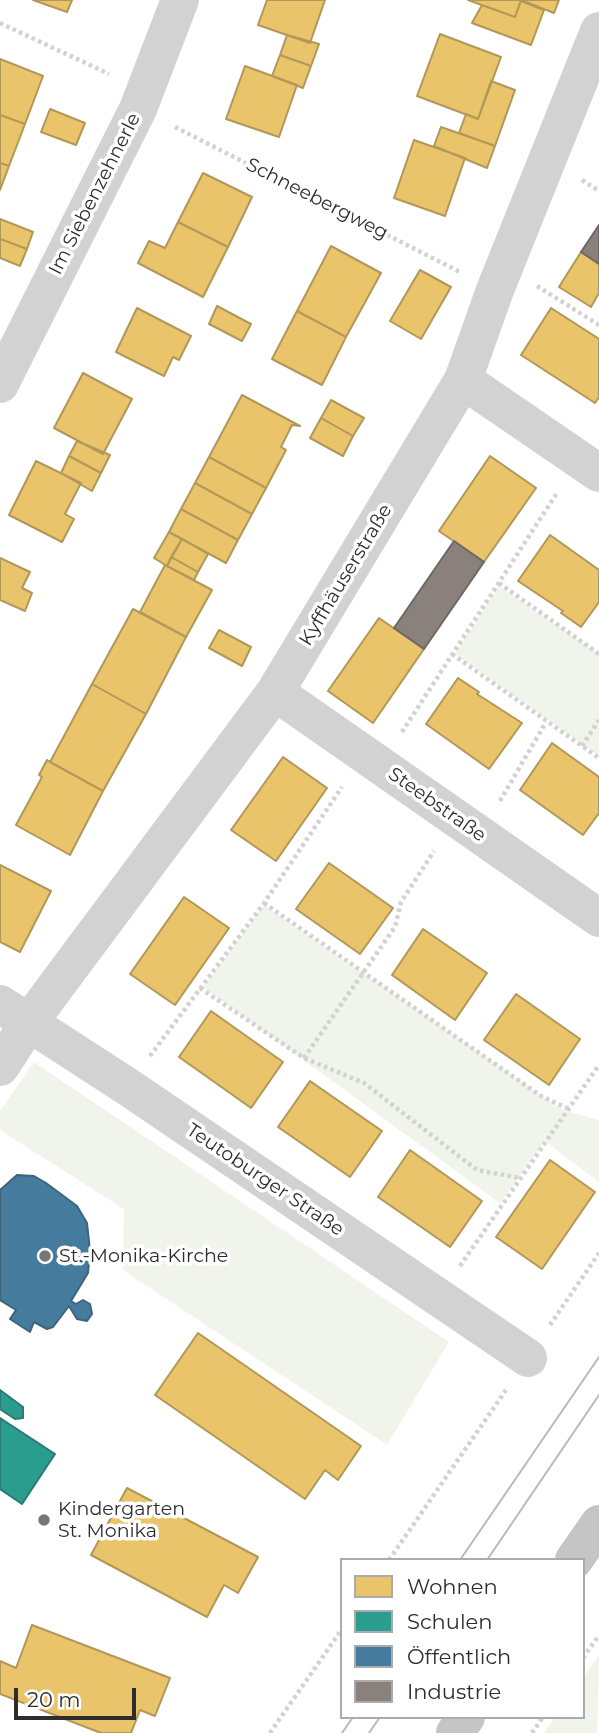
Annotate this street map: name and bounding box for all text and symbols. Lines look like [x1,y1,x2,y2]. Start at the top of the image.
street label: Im Siebenzehnerle [44,109,146,279]
street label: Schneebergweg [242,153,392,245]
street label: Kyffhäuserstraße [295,500,397,650]
street label: Steebstraße [384,763,490,847]
street label: Teutoburger Straße [182,1119,348,1241]
place label: St.-Monika-Kirche [59,1245,228,1267]
marker: St.-Monika-Kirche [37,1248,53,1264]
place label: Kindergarten St. Monika [58,1498,185,1542]
marker: Kindergarten St. Monika [36,1512,52,1528]
legend [340,1558,585,1719]
text: Wohnen [407,1574,498,1599]
text: Schulen [407,1609,492,1634]
text: Öffentlich [407,1644,511,1669]
scale bar [18,1674,140,1718]
text: Industrie [407,1679,501,1704]
text: 20 m [27,1687,81,1712]

